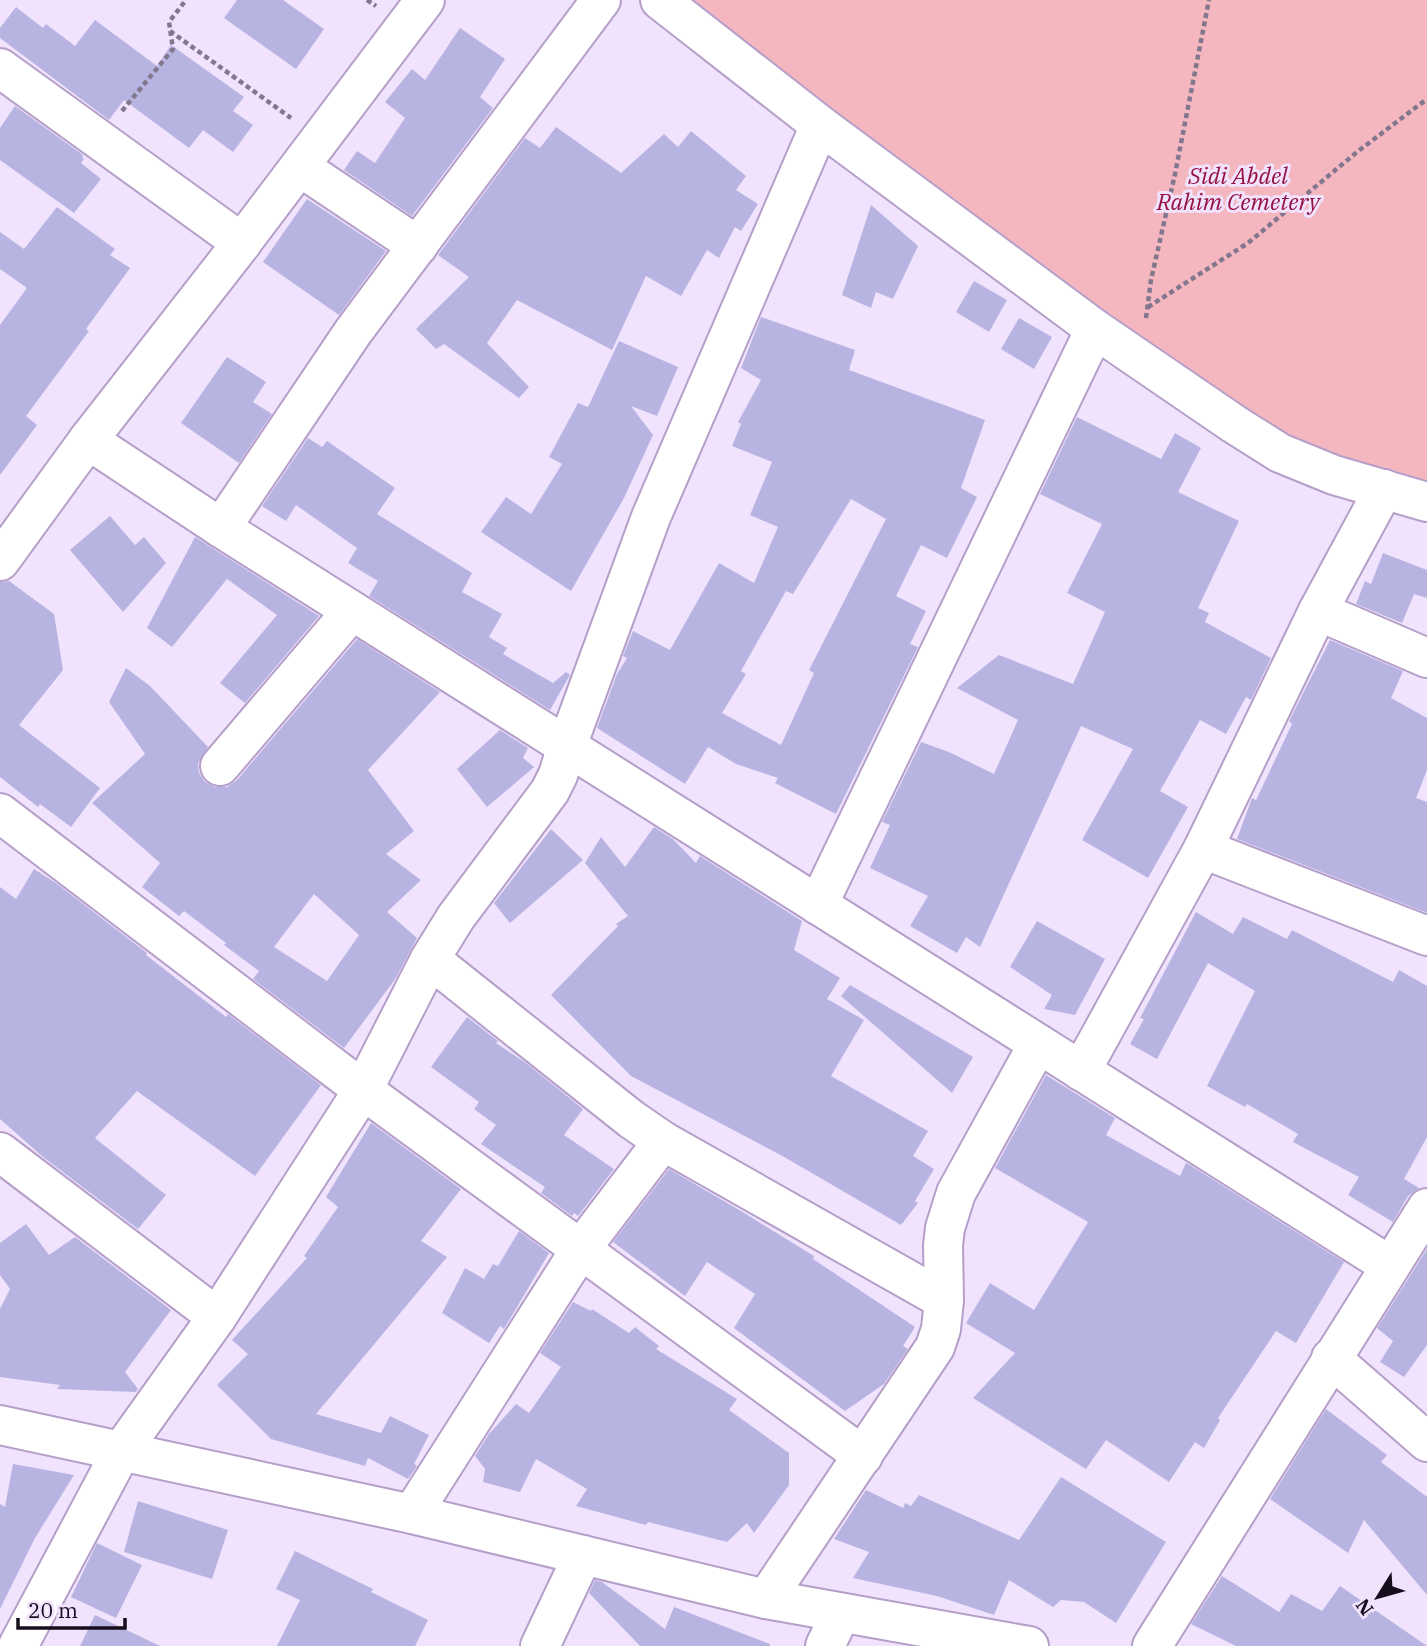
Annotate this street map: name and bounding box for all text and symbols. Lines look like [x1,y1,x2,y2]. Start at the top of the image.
park label: Sidi Abdel Rahim Cemetery [1156,160,1322,216]
north arrow [1343,1562,1413,1632]
scale bar [18,1586,124,1630]
text: N [1350,1594,1379,1620]
text: 20 m [28,1596,78,1624]

